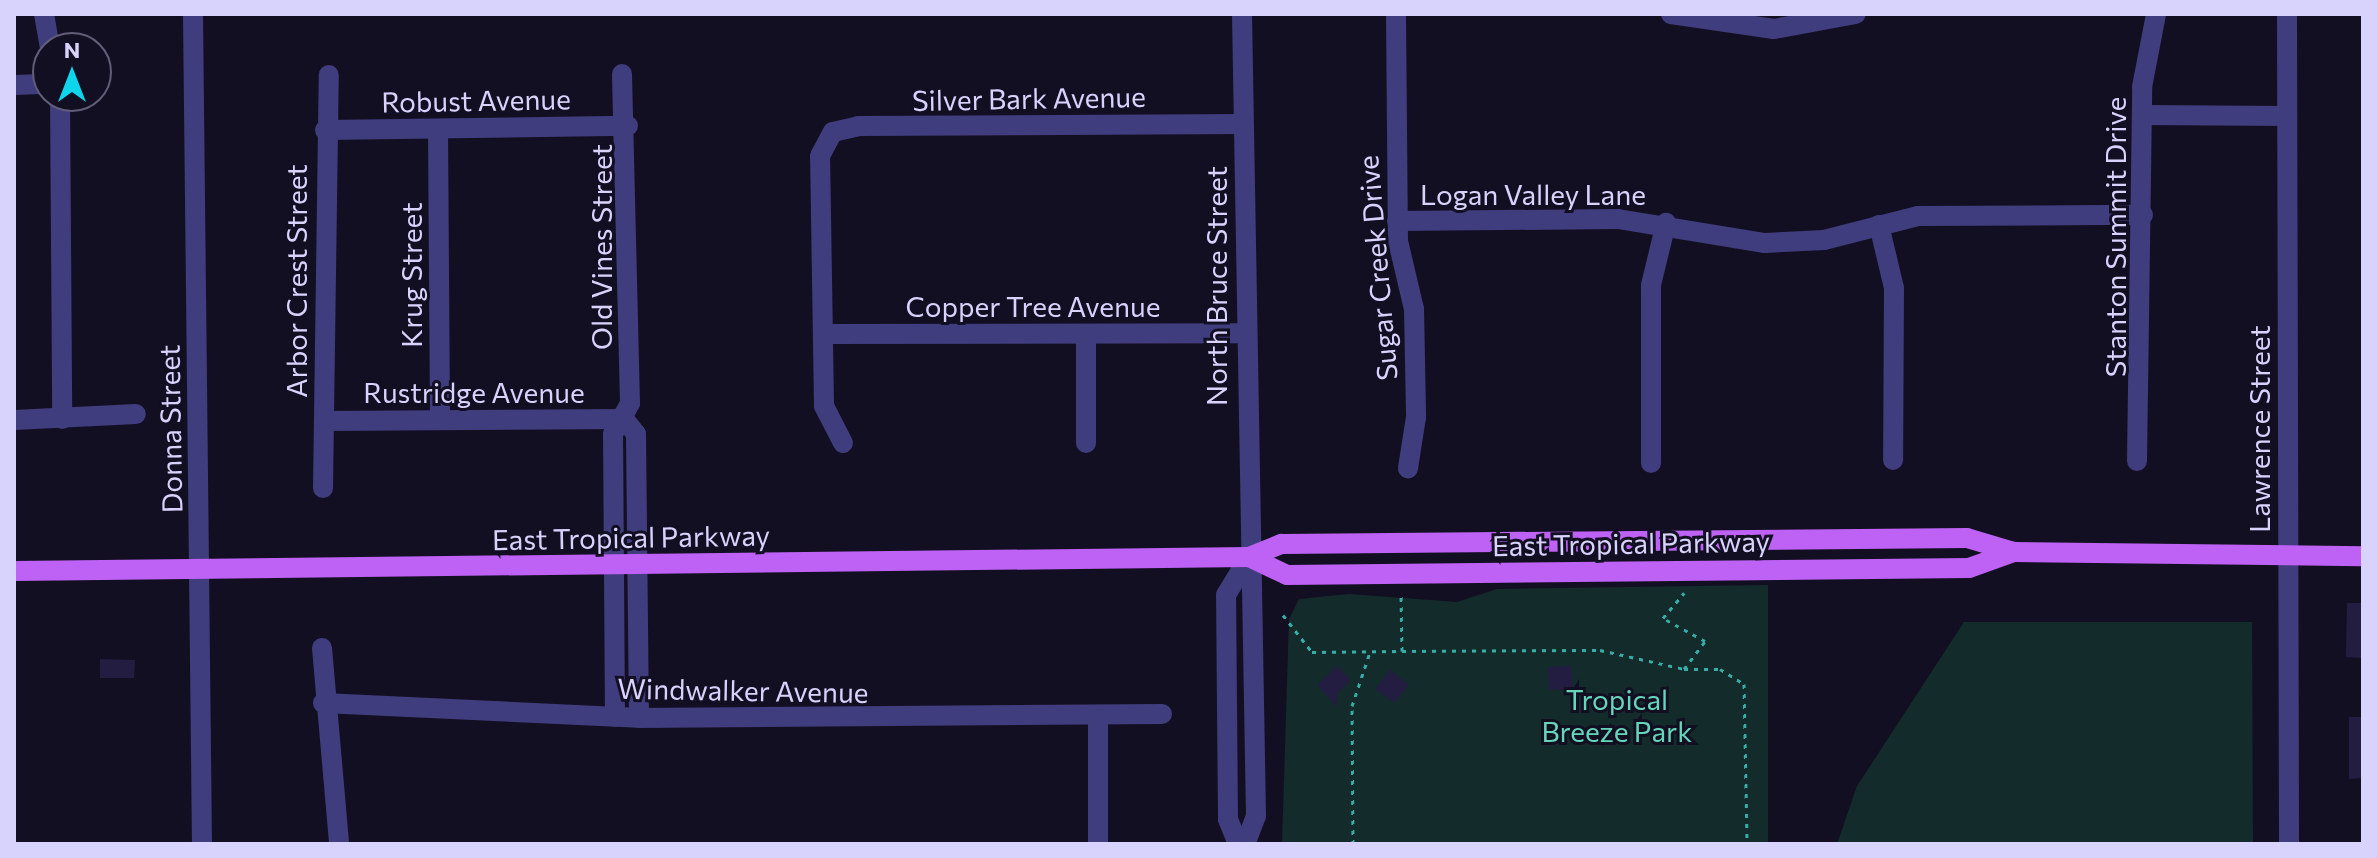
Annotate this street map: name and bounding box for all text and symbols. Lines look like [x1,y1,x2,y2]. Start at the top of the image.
north arrow [32,32,112,112]
text: N [64,36,80,63]
street label: Silver Bark Avenue [912,79,1146,117]
street label: Robust Avenue [381,82,571,118]
street label: Stanton Summit Drive [2098,97,2132,377]
street label: Old Vines Street [584,144,618,350]
street label: Sugar Creek Drive [1350,154,1404,382]
street label: Arbor Crest Street [279,164,313,398]
street label: North Bruce Street [1199,166,1233,406]
street label: Logan Valley Lane [1420,177,1646,211]
street label: Krug Street [394,202,428,348]
street label: Copper Tree Avenue [906,289,1160,323]
street label: Lawrence Street [2242,325,2276,533]
street label: Donna Street [152,344,188,514]
street label: Rustridge Avenue [363,375,585,409]
street label: East Tropical Parkway [492,518,770,556]
street label: East Tropical Parkway [1492,524,1770,562]
street label: Windwalker Avenue [617,671,869,709]
park label: Tropical Breeze Park [1542,682,1692,748]

